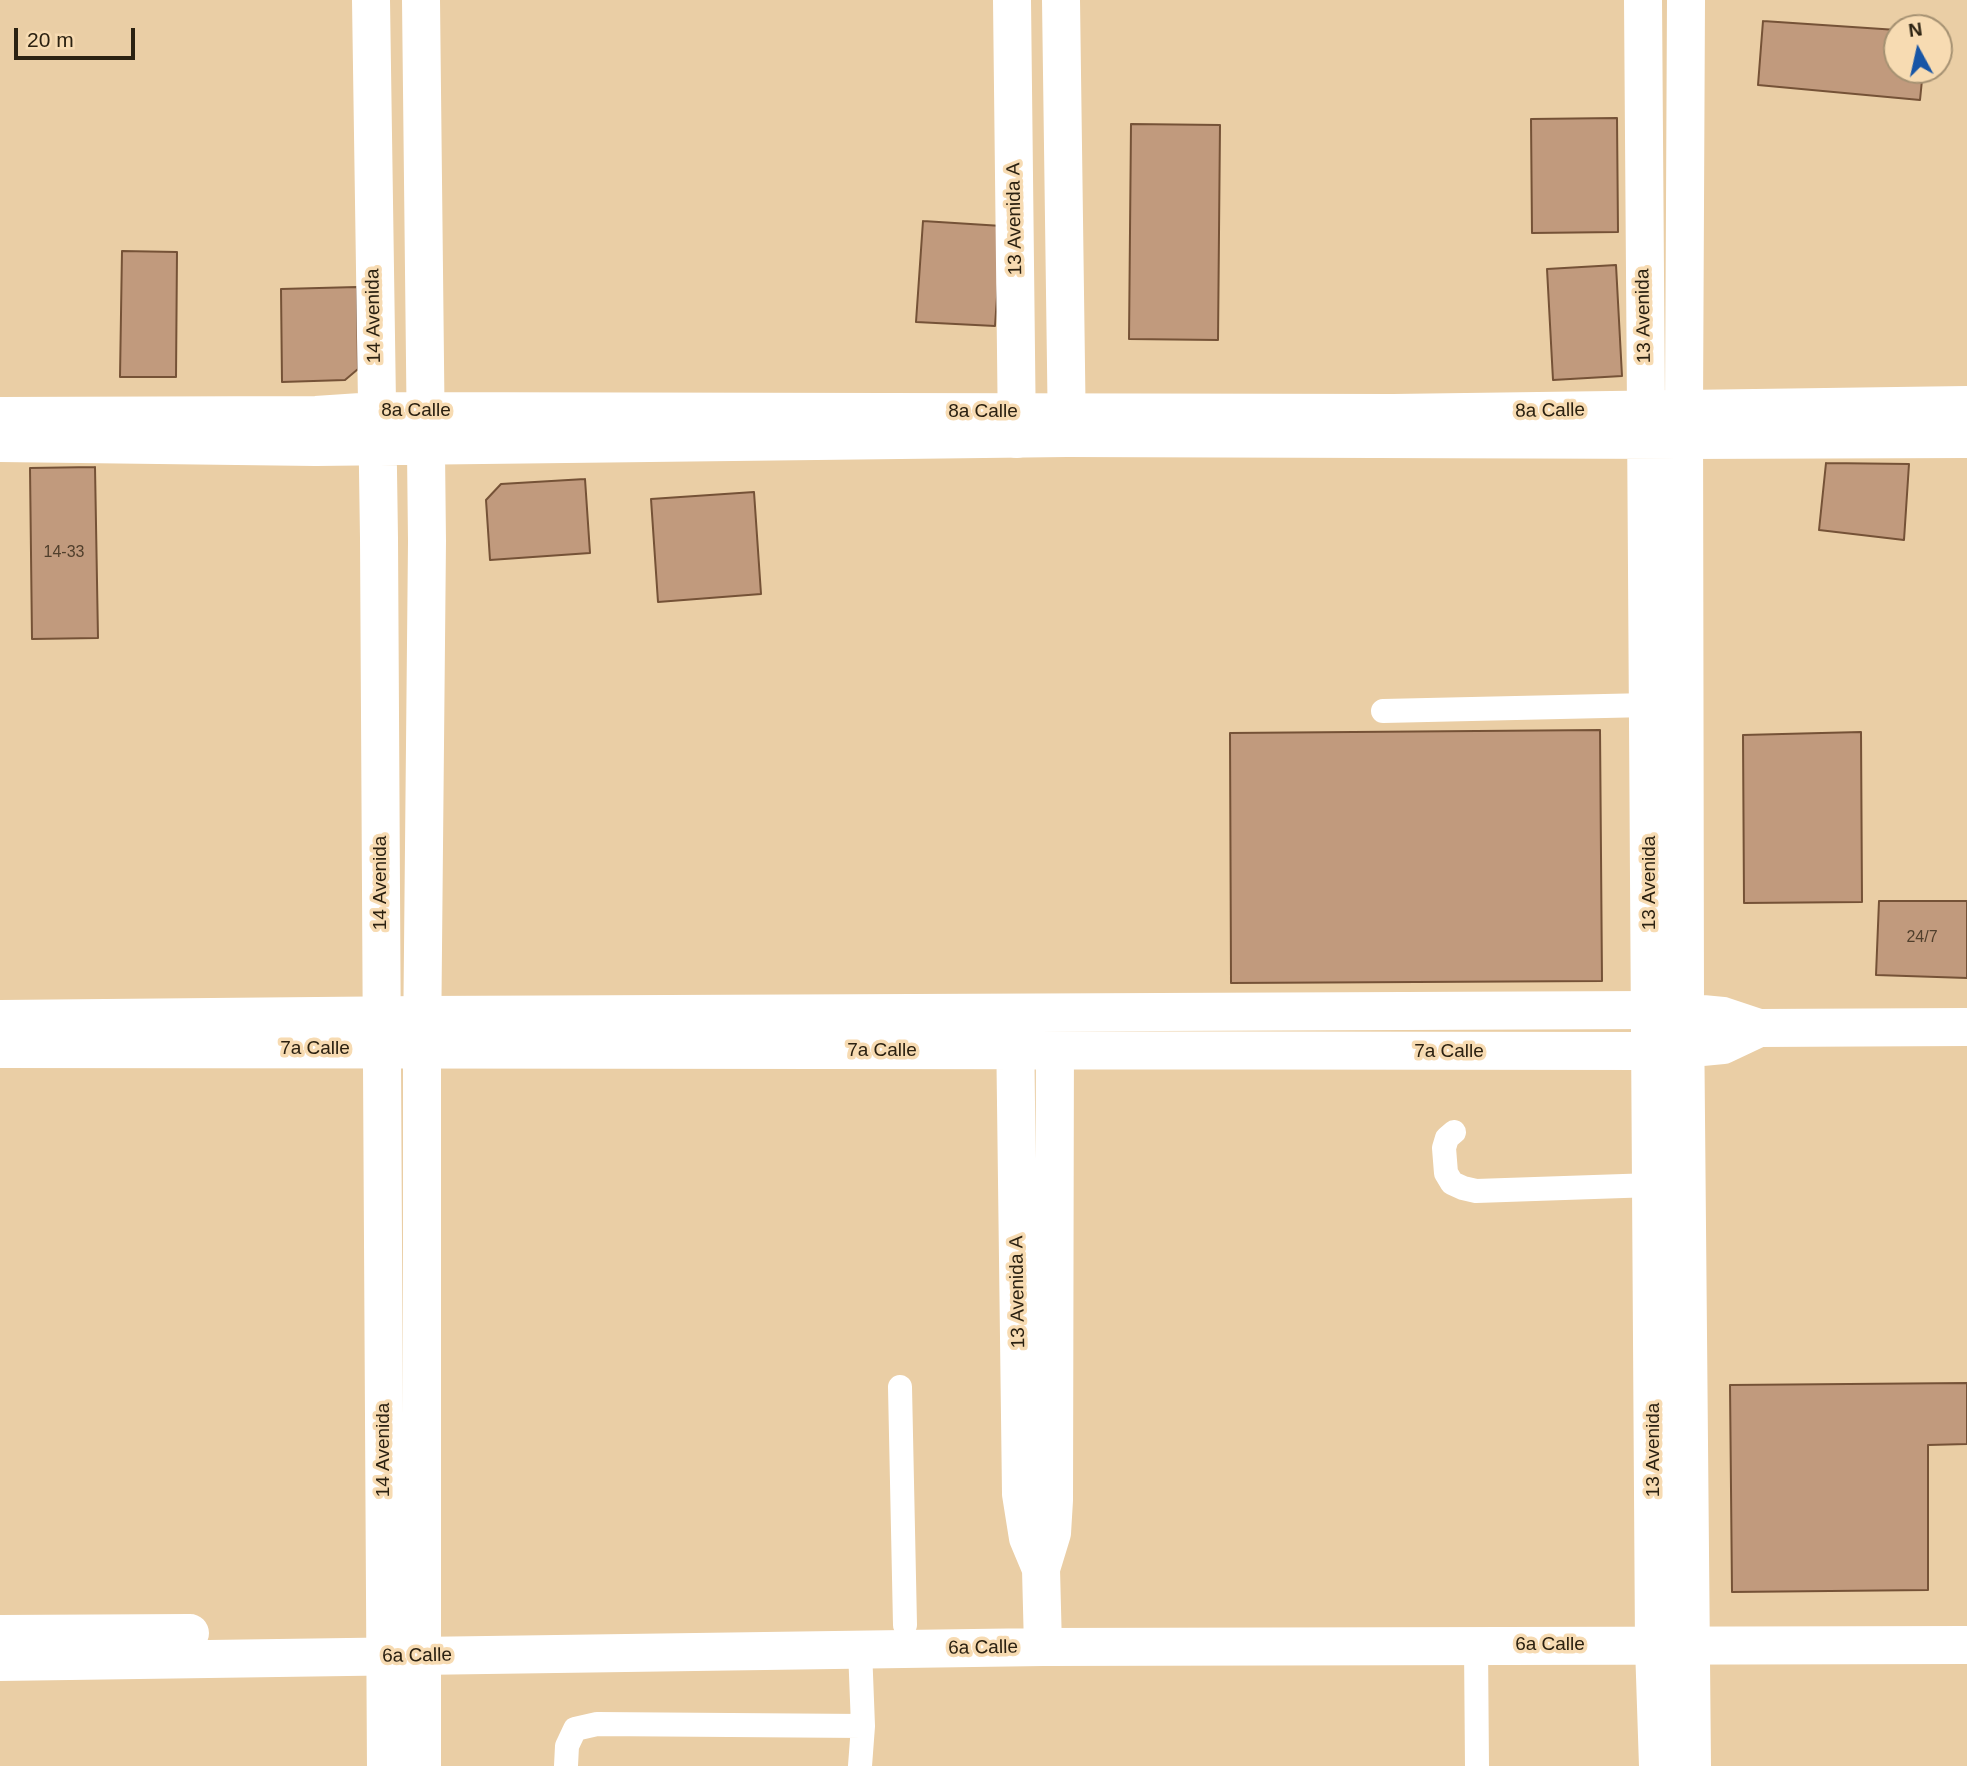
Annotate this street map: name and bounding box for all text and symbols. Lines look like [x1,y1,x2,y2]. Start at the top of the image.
scale bar [18,14,138,58]
north arrow [1883,14,1953,84]
text: N [1907,18,1924,41]
text: 20 m [27,28,74,51]
street label: 13 Avenida A [1003,162,1027,276]
street label: 14 Avenida [362,268,386,364]
street label: 13 Avenida [1632,268,1656,364]
street label: 8a Calle [1515,399,1585,423]
street label: 8a Calle [381,400,451,422]
street label: 8a Calle [948,401,1018,423]
house number: 14-33 [44,543,84,563]
street label: 14 Avenida [370,836,392,930]
street label: 13 Avenida [1639,836,1661,930]
house number: 24/7 [1906,928,1938,948]
street label: 7a Calle [280,1038,350,1060]
street label: 7a Calle [847,1040,917,1062]
street label: 7a Calle [1414,1041,1484,1063]
street label: 13 Avenida A [1006,1235,1030,1349]
street label: 14 Avenida [373,1403,395,1497]
street label: 13 Avenida [1643,1403,1665,1497]
street label: 6a Calle [1515,1634,1585,1656]
street label: 6a Calle [948,1636,1018,1660]
street label: 6a Calle [382,1644,452,1668]

